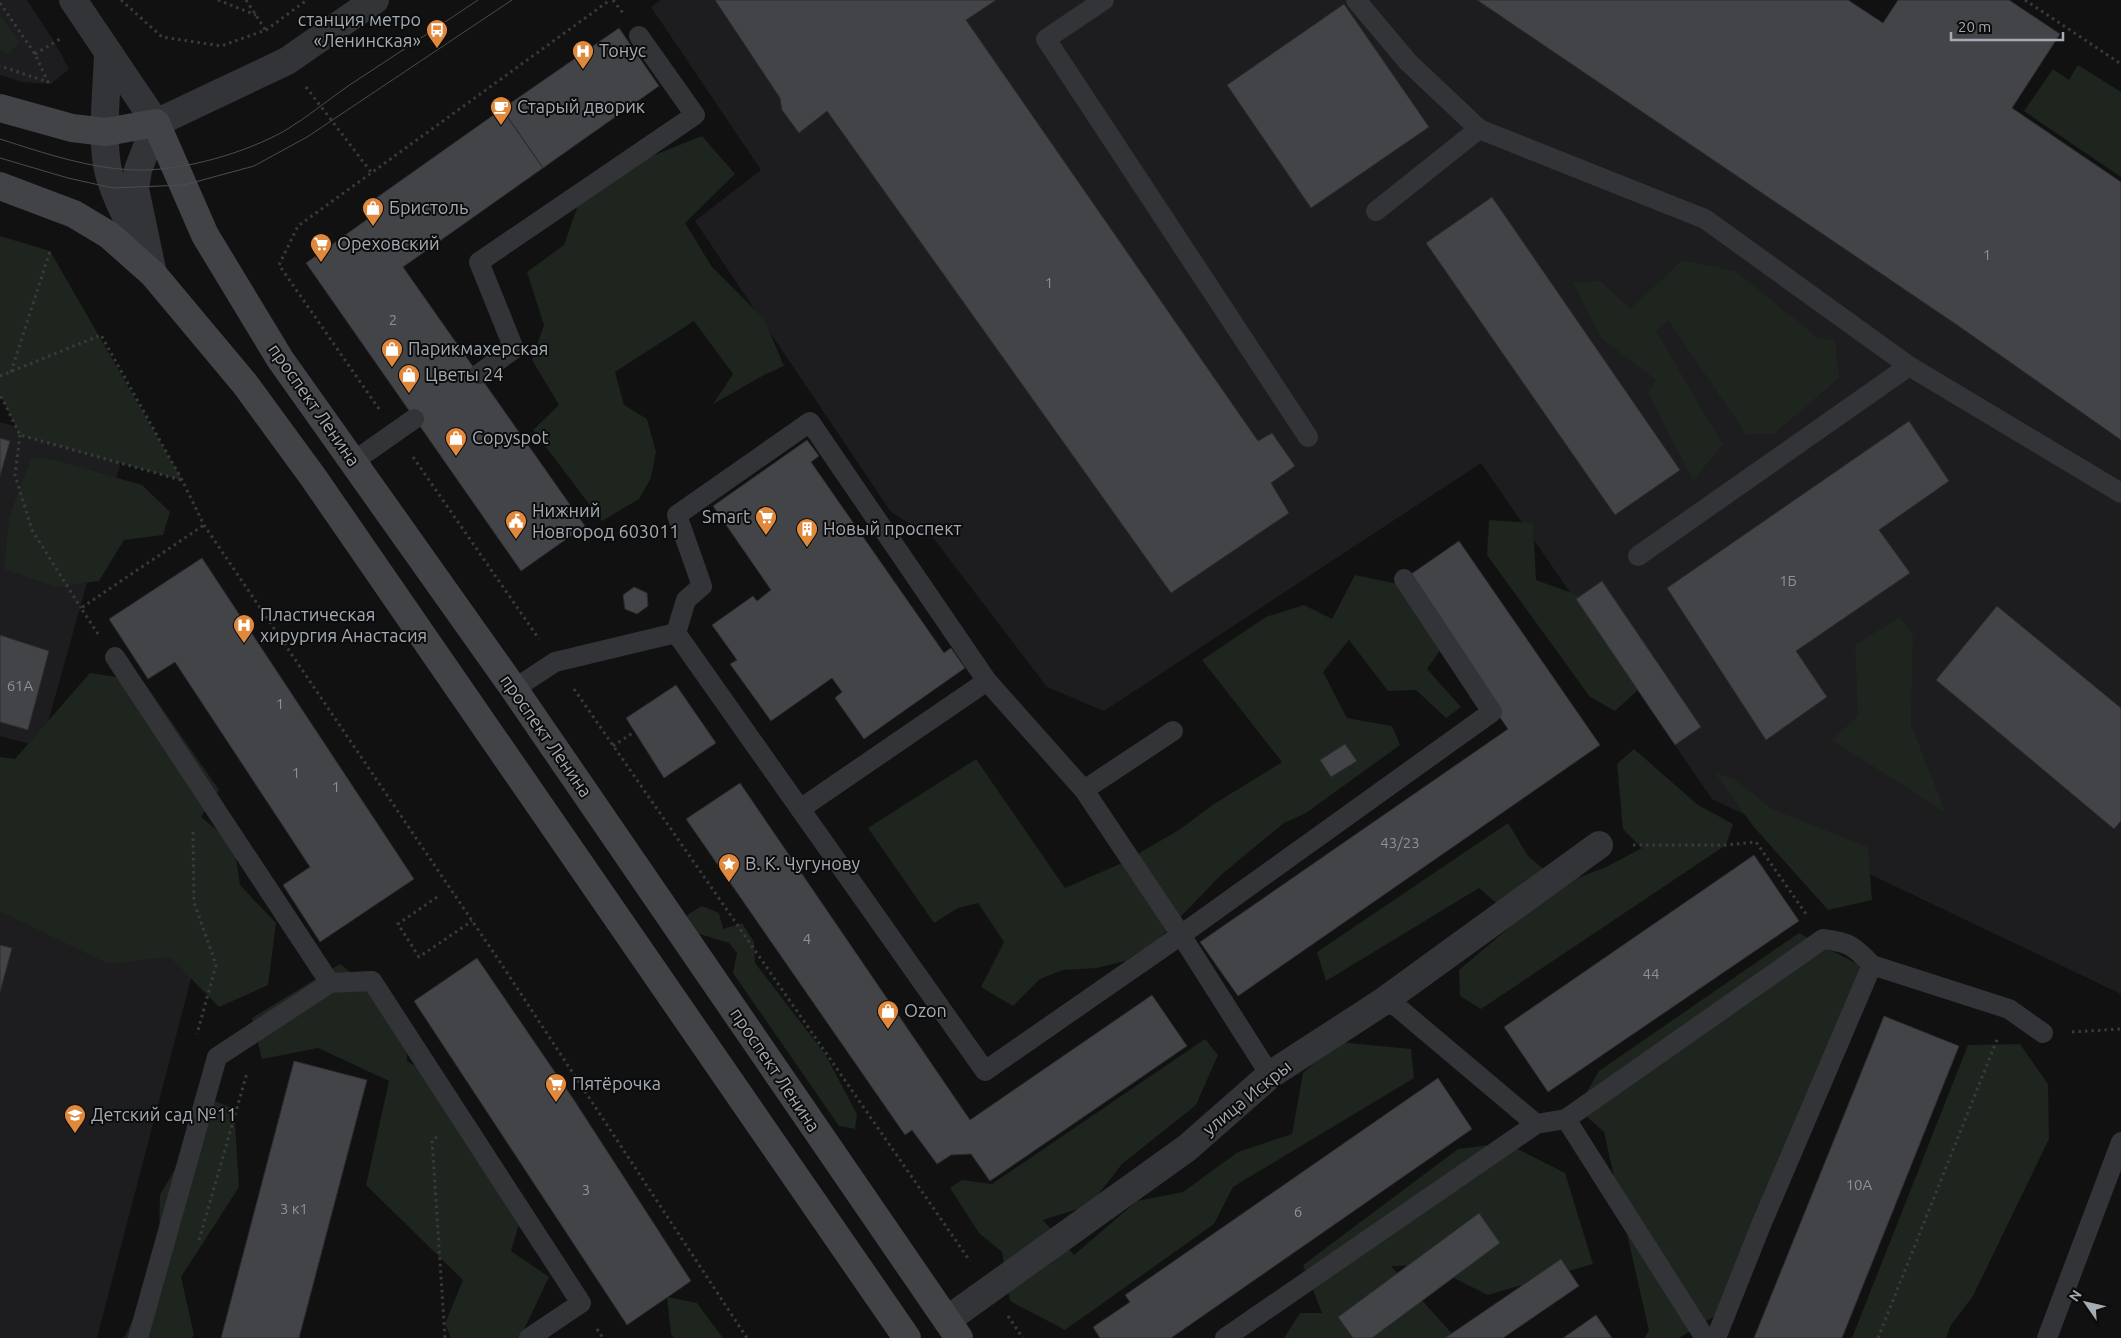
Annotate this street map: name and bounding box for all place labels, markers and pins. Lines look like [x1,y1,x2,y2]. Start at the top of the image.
place label: станция метро «Ленинская» [298,9,421,50]
bus stop icon: станция метро «Ленинская» [425,18,449,49]
hospital icon: Тонус [571,39,595,70]
place label: Тонус [599,40,646,60]
cafe icon: Старый дворик [489,95,513,126]
place label: Старый дворик [517,96,645,116]
shop icon: Бристоль [361,196,385,227]
place label: Бристоль [389,197,468,217]
supermarket icon: Ореховский [309,232,333,263]
place label: Ореховский [337,233,440,253]
shop icon: Парикмахерская [380,337,404,368]
place label: Парикмахерская [408,338,548,358]
shop icon: Цветы 24 [397,363,421,394]
place label: Цветы 24 [425,364,503,384]
shop icon: Copyspot [444,426,468,457]
place label: Copyspot [472,427,549,447]
place label: Нижний Новгород 603011 [532,500,679,541]
supermarket icon: Smart [754,505,778,536]
place label: Smart [702,506,750,526]
public building icon: Нижний Новгород 603011 [504,509,528,540]
building icon: Новый проспект [795,517,819,548]
place label: Новый проспект [823,518,962,538]
place label: Пластическая хирургия Анастасия [260,604,427,645]
hospital icon: Пластическая хирургия Анастасия [232,613,256,644]
place icon: В. К. Чугунову [717,852,741,883]
place label: В. К. Чугунову [745,853,861,873]
shop icon: Ozon [876,999,900,1030]
place label: Ozon [904,1000,947,1020]
supermarket icon: Пятёрочка [544,1072,568,1103]
place label: Пятёрочка [572,1073,661,1093]
school or university icon: Детский сад №11 [63,1103,87,1134]
place label: Детский сад №11 [91,1104,237,1124]

